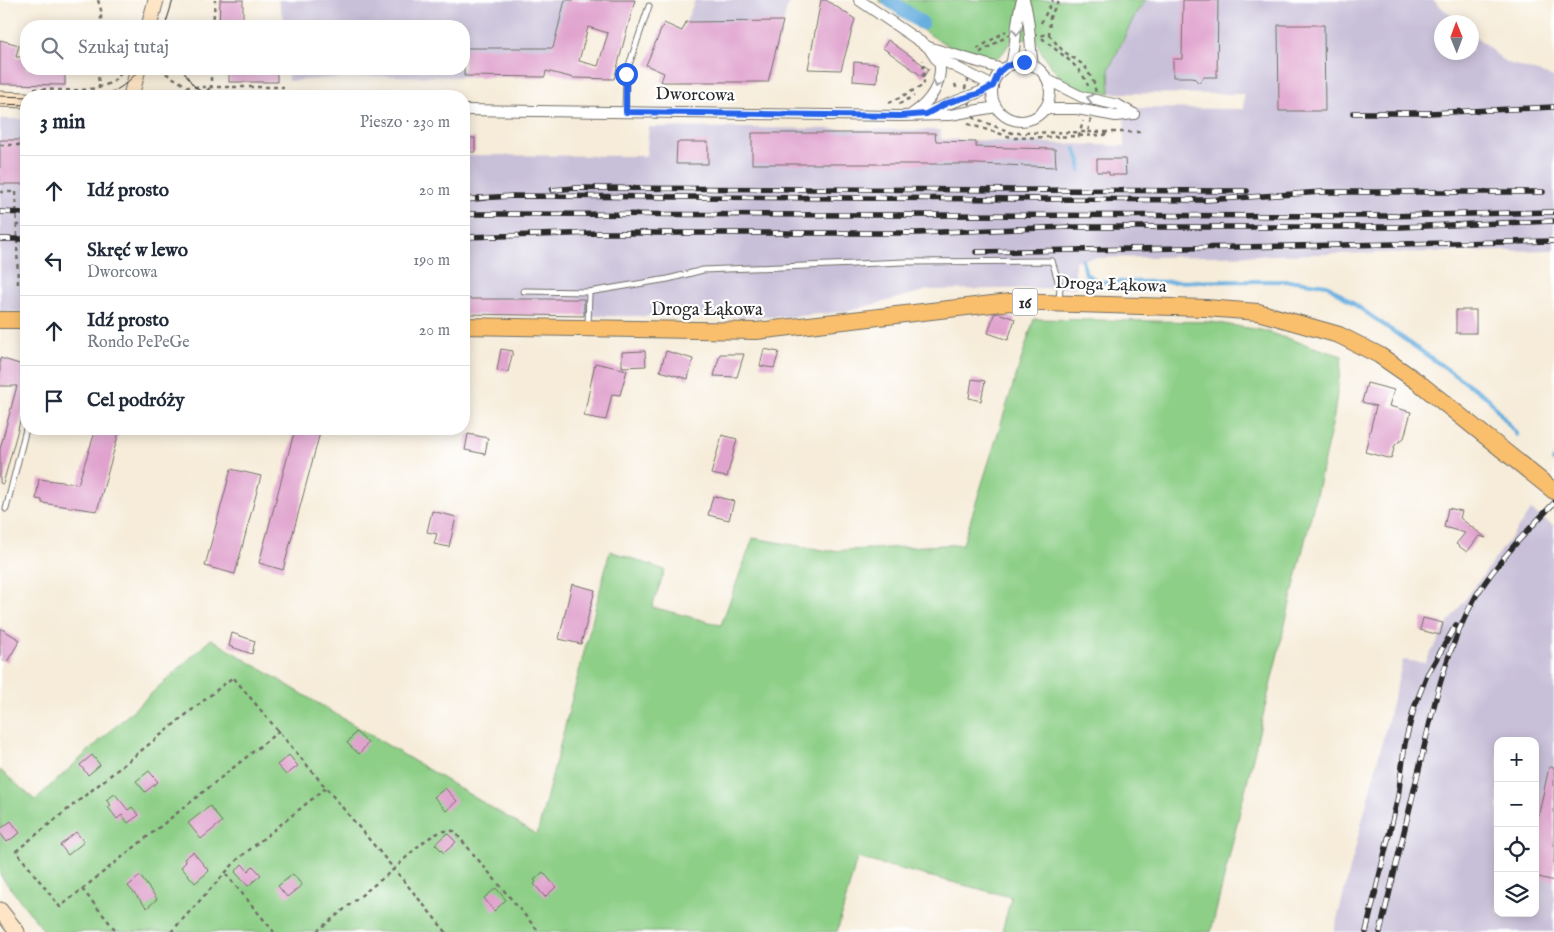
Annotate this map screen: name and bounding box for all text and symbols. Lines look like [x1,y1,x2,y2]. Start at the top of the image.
north arrow [1434,15,1479,60]
search box [20,20,470,75]
one-way arrow [1011,29,1022,37]
icon: search [38,34,66,62]
text: Szukaj tutaj [78,36,169,60]
route end [1013,51,1036,74]
route start [615,63,638,86]
one-way arrow [932,79,942,88]
street label: Dworcowa [655,83,735,108]
one-way arrow [1086,94,1095,104]
text: 3 min [40,109,85,136]
text: Pieszo · 230 m [360,113,450,133]
icon: ahead [40,177,68,205]
text: Idź prosto [87,179,169,203]
text: 20 m [419,181,450,201]
text: Skręć w lewo [87,239,188,263]
icon: left [40,247,68,275]
text: 190 m [413,251,450,271]
text: Dworcowa [87,263,157,283]
street label: Droga Łąkowa [1055,272,1167,299]
road number: 16 [1012,288,1038,316]
street label: Droga Łąkowa [651,299,763,322]
text: Idź prosto [87,309,169,333]
icon: ahead [40,317,68,345]
text: 20 m [419,321,450,341]
text: Rondo PePeGe [87,333,190,353]
icon: arrive [40,387,68,415]
text: Cel podróży [87,389,185,413]
map controls [1494,737,1539,917]
button: + [1494,737,1539,782]
button: − [1494,782,1539,827]
button: locate [1494,827,1539,872]
button: layers [1494,872,1539,917]

